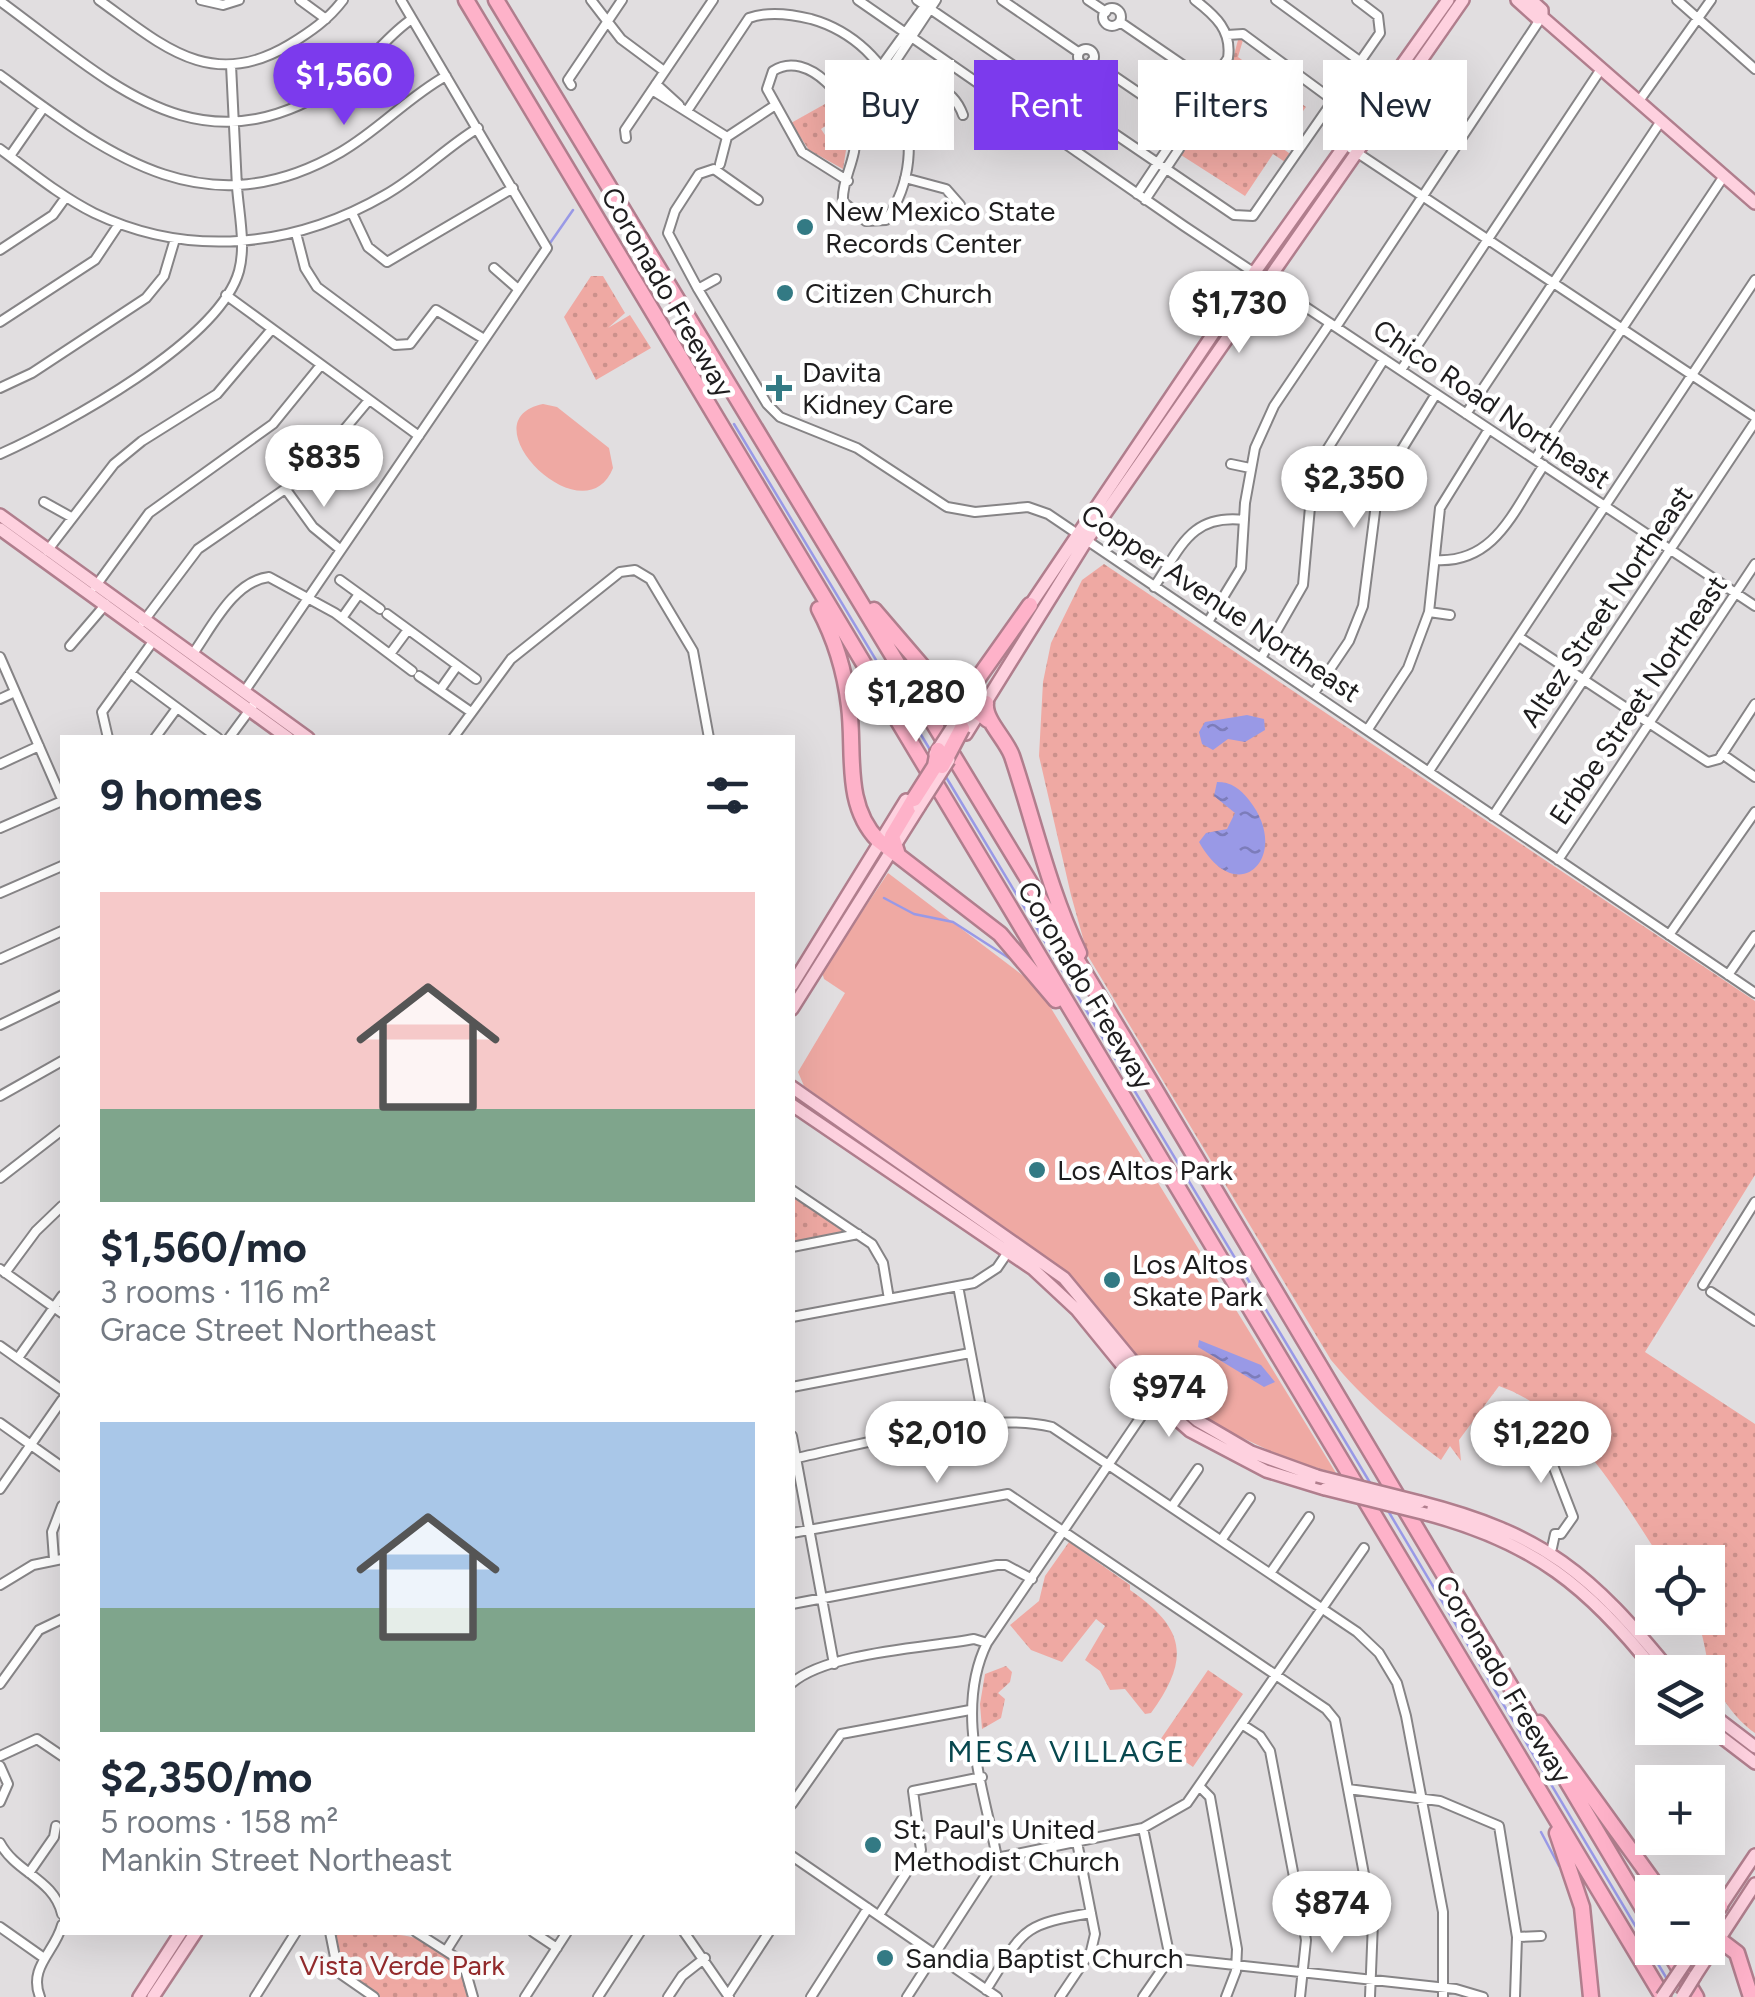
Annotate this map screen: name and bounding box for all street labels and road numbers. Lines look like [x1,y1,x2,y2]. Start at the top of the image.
street label: Coronado Freeway [594,181,742,403]
street label: Chico Road Northeast [1367,312,1617,496]
street label: Altez Street Northeast [1513,479,1699,733]
street label: Copper Avenue Northeast [1075,497,1367,709]
street label: Erbbe Street Northeast [1542,569,1734,831]
street label: Coronado Freeway [1010,875,1162,1095]
street label: Coronado Freeway [1428,1569,1580,1789]

